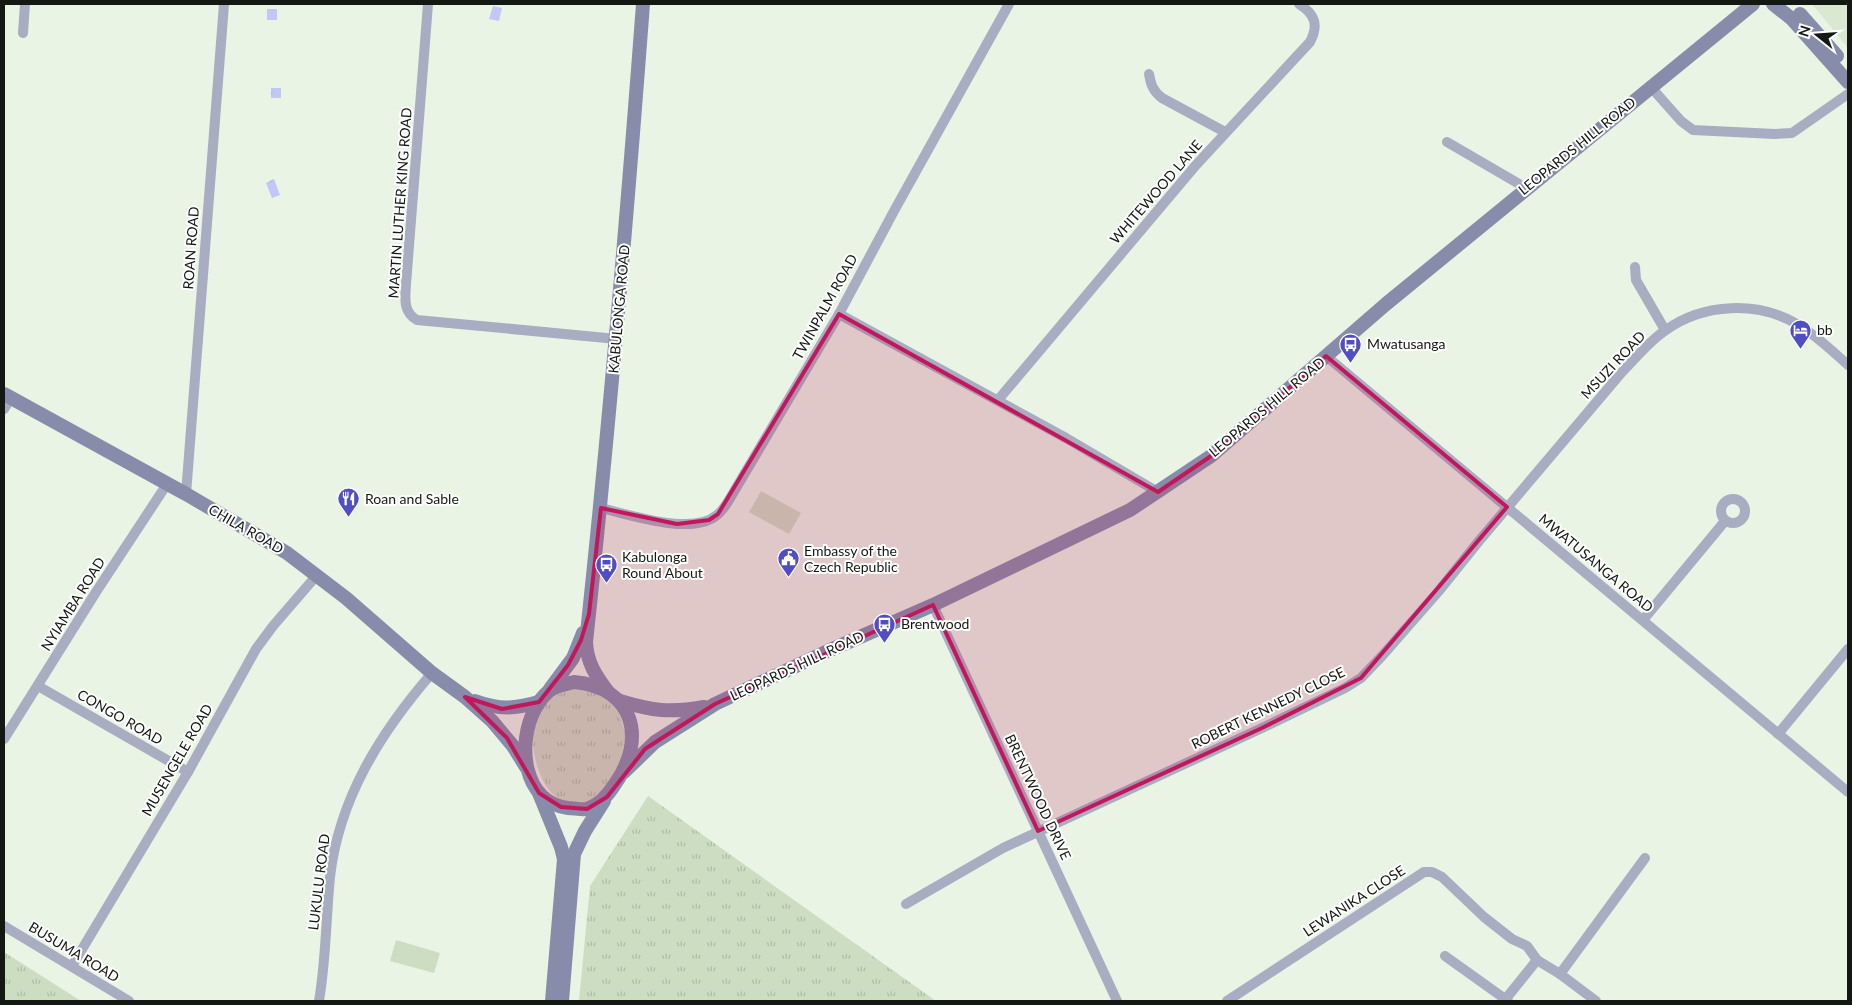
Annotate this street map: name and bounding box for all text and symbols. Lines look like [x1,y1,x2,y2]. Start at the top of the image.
north arrow [1792,10,1842,60]
text: N [1794,23,1814,39]
street label: LEOPARDS HILL ROAD [1515,93,1639,198]
street label: MARTIN LUTHER KING ROAD [384,107,415,299]
street label: WHITEWOOD LANE [1106,136,1205,247]
street label: ROAN ROAD [179,206,202,290]
street label: KABULONGA ROAD [604,244,633,374]
street label: TWINPALM ROAD [789,251,861,363]
hotel icon: bb [1789,318,1813,349]
place label: bb [1817,321,1833,338]
street label: MSUZI ROAD [1577,327,1648,402]
bus stop icon: Mwatusanga [1339,332,1363,363]
place label: Mwatusanga [1367,335,1446,352]
street label: LEOPARDS HILL ROAD [1205,353,1328,460]
restaurant icon: Roan and Sable [337,487,361,518]
place label: Roan and Sable [365,490,459,507]
street label: CHILA ROAD [206,500,287,557]
street label: MWATUSANGA ROAD [1536,510,1657,615]
place label: Embassy of the Czech Republic [804,542,898,575]
public building icon: Embassy of the Czech Republic [776,547,800,578]
place label: Kabulonga Round About [622,548,703,581]
bus stop icon: Kabulonga Round About [594,553,618,584]
street label: NYIAMBA ROAD [37,554,108,654]
bus stop icon: Brentwood [873,612,897,643]
place label: Brentwood [901,615,969,632]
street label: LEOPARDS HILL ROAD [727,627,867,704]
street label: ROBERT KENNEDY CLOSE [1188,663,1347,752]
street label: CONGO ROAD [75,685,166,748]
street label: MUSENGELE ROAD [138,701,216,819]
street label: BRENTWOOD DRIVE [1002,731,1075,862]
street label: LUKULU ROAD [304,833,333,931]
street label: LEWANIKA CLOSE [1300,861,1408,940]
street label: BUSUMA ROAD [26,918,123,985]

